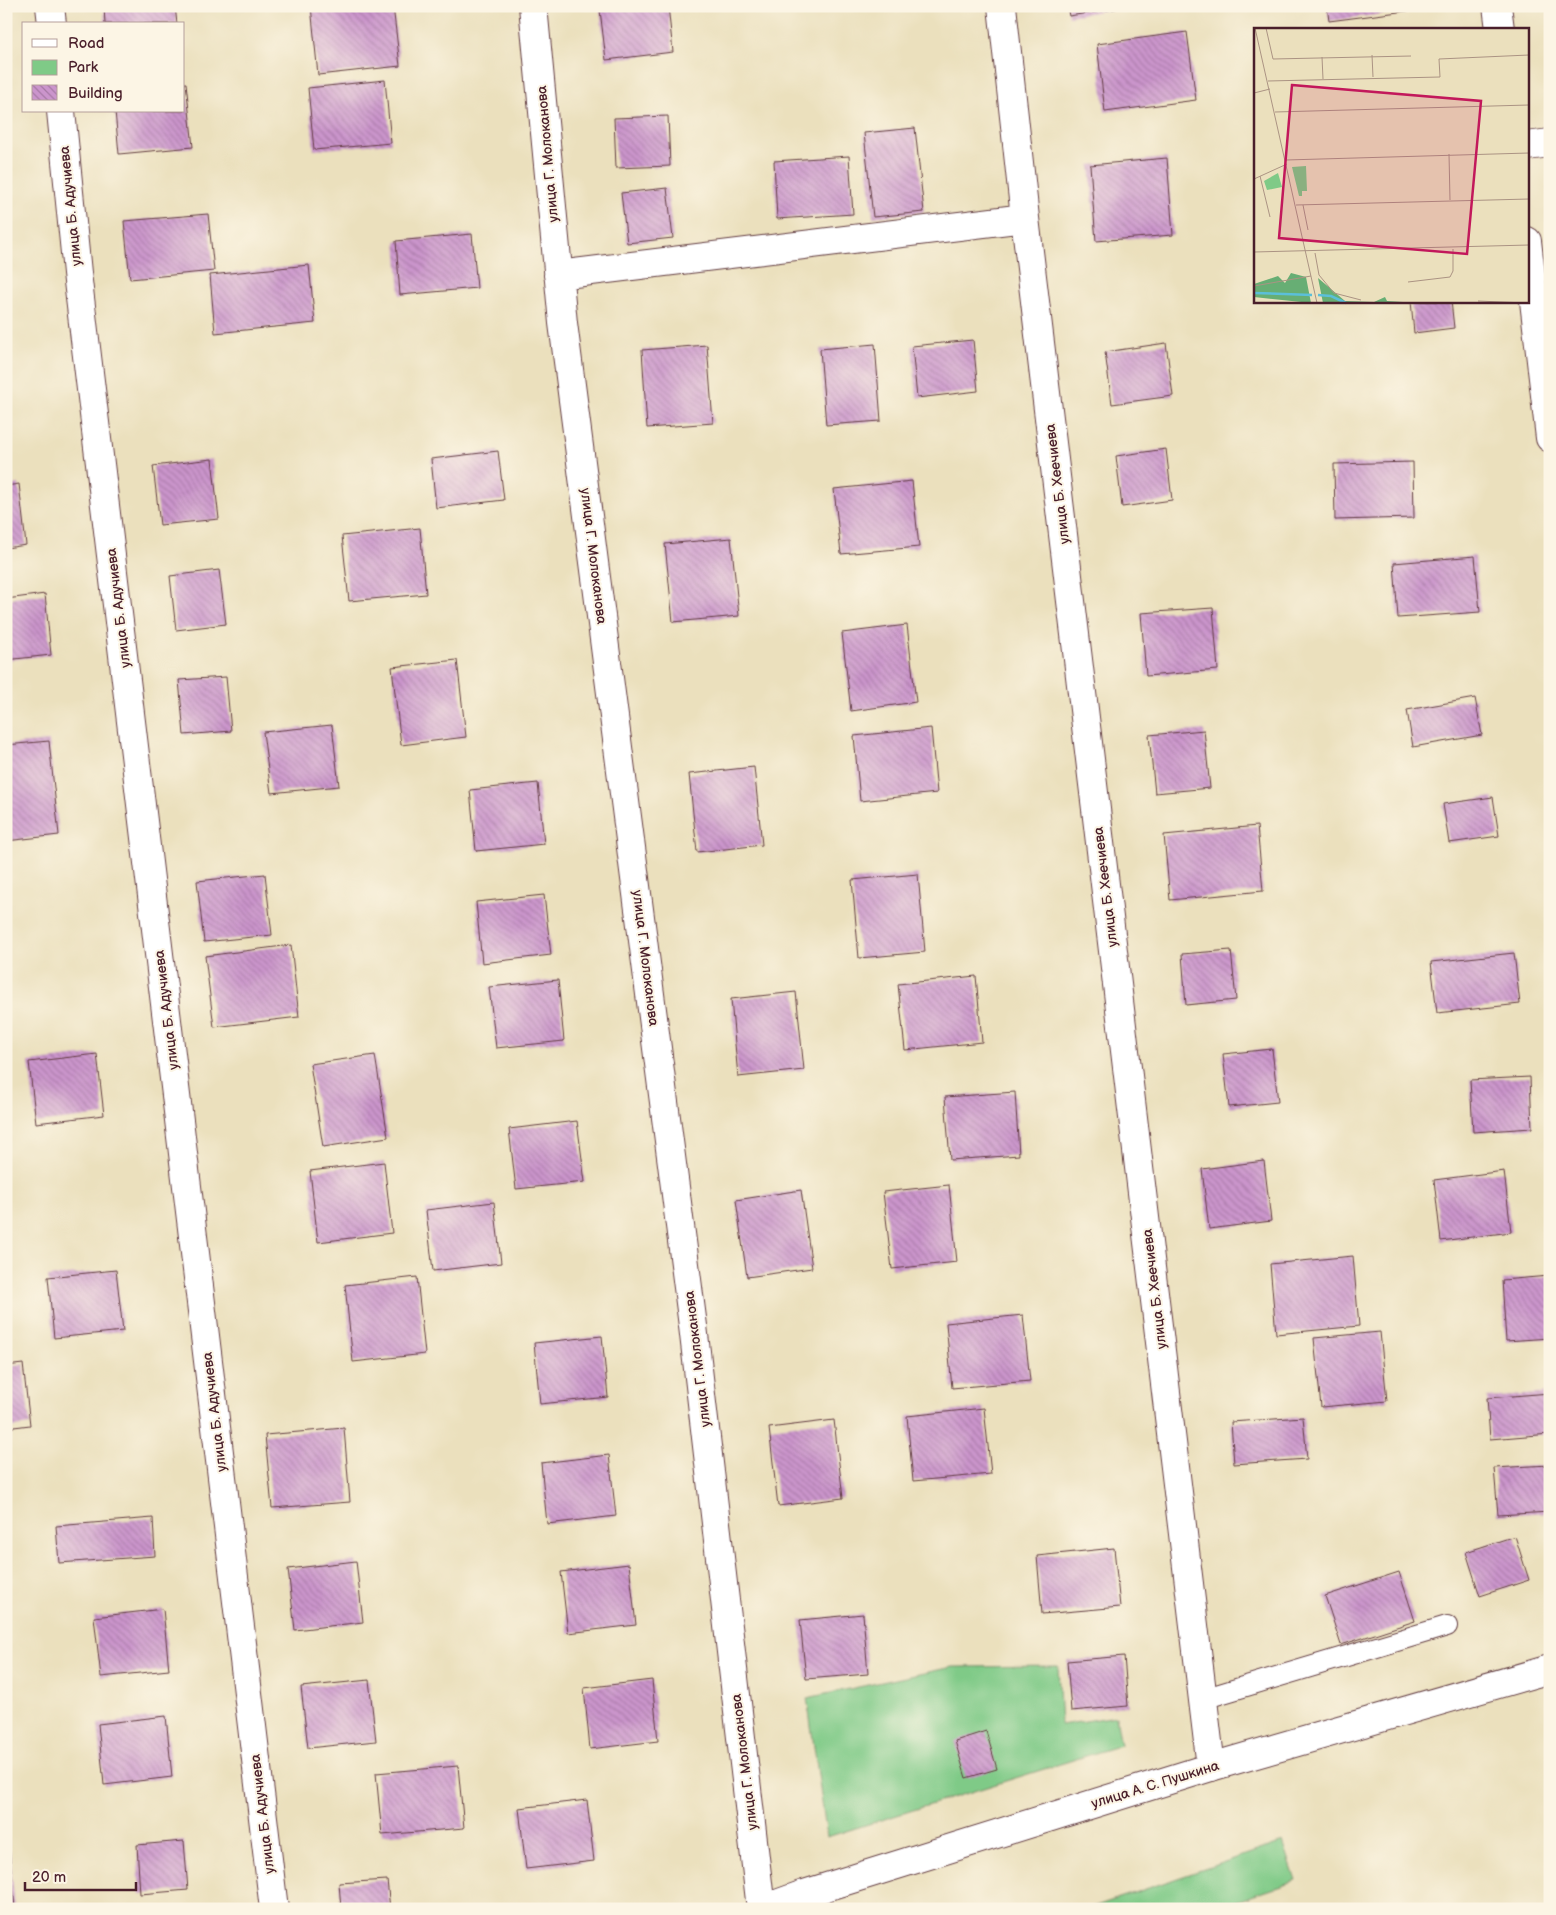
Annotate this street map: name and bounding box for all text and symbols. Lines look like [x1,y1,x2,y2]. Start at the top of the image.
legend [22,22,185,112]
inset map [1254,28,1528,302]
text: Road [68,34,104,53]
text: Park [68,58,99,77]
text: Building [68,84,123,103]
street label: улица Г. Молоканова [533,84,562,223]
street label: улица Б. Адучиева [56,144,85,267]
street label: улица Б. Хеечиева [1042,422,1073,545]
street label: улица Г. Молоканова [577,487,610,626]
street label: улица Б. Адучиева [103,546,134,669]
street label: улица Б. Хеечиева [1090,825,1121,948]
street label: улица Г. Молоканова [629,889,662,1028]
street label: улица Б. Адучиева [151,948,182,1071]
street label: улица Б. Хеечиева [1139,1227,1170,1350]
street label: улица Г. Молоканова [681,1289,714,1428]
street label: улица Б. Адучиева [199,1350,230,1473]
street label: улица Г. Молоканова [728,1692,761,1831]
street label: улица Б. Адучиева [247,1752,278,1875]
street label: улица А. С. Пушкина [1089,1757,1222,1812]
scale bar [25,1860,136,1892]
text: 20 m [32,1868,66,1887]

